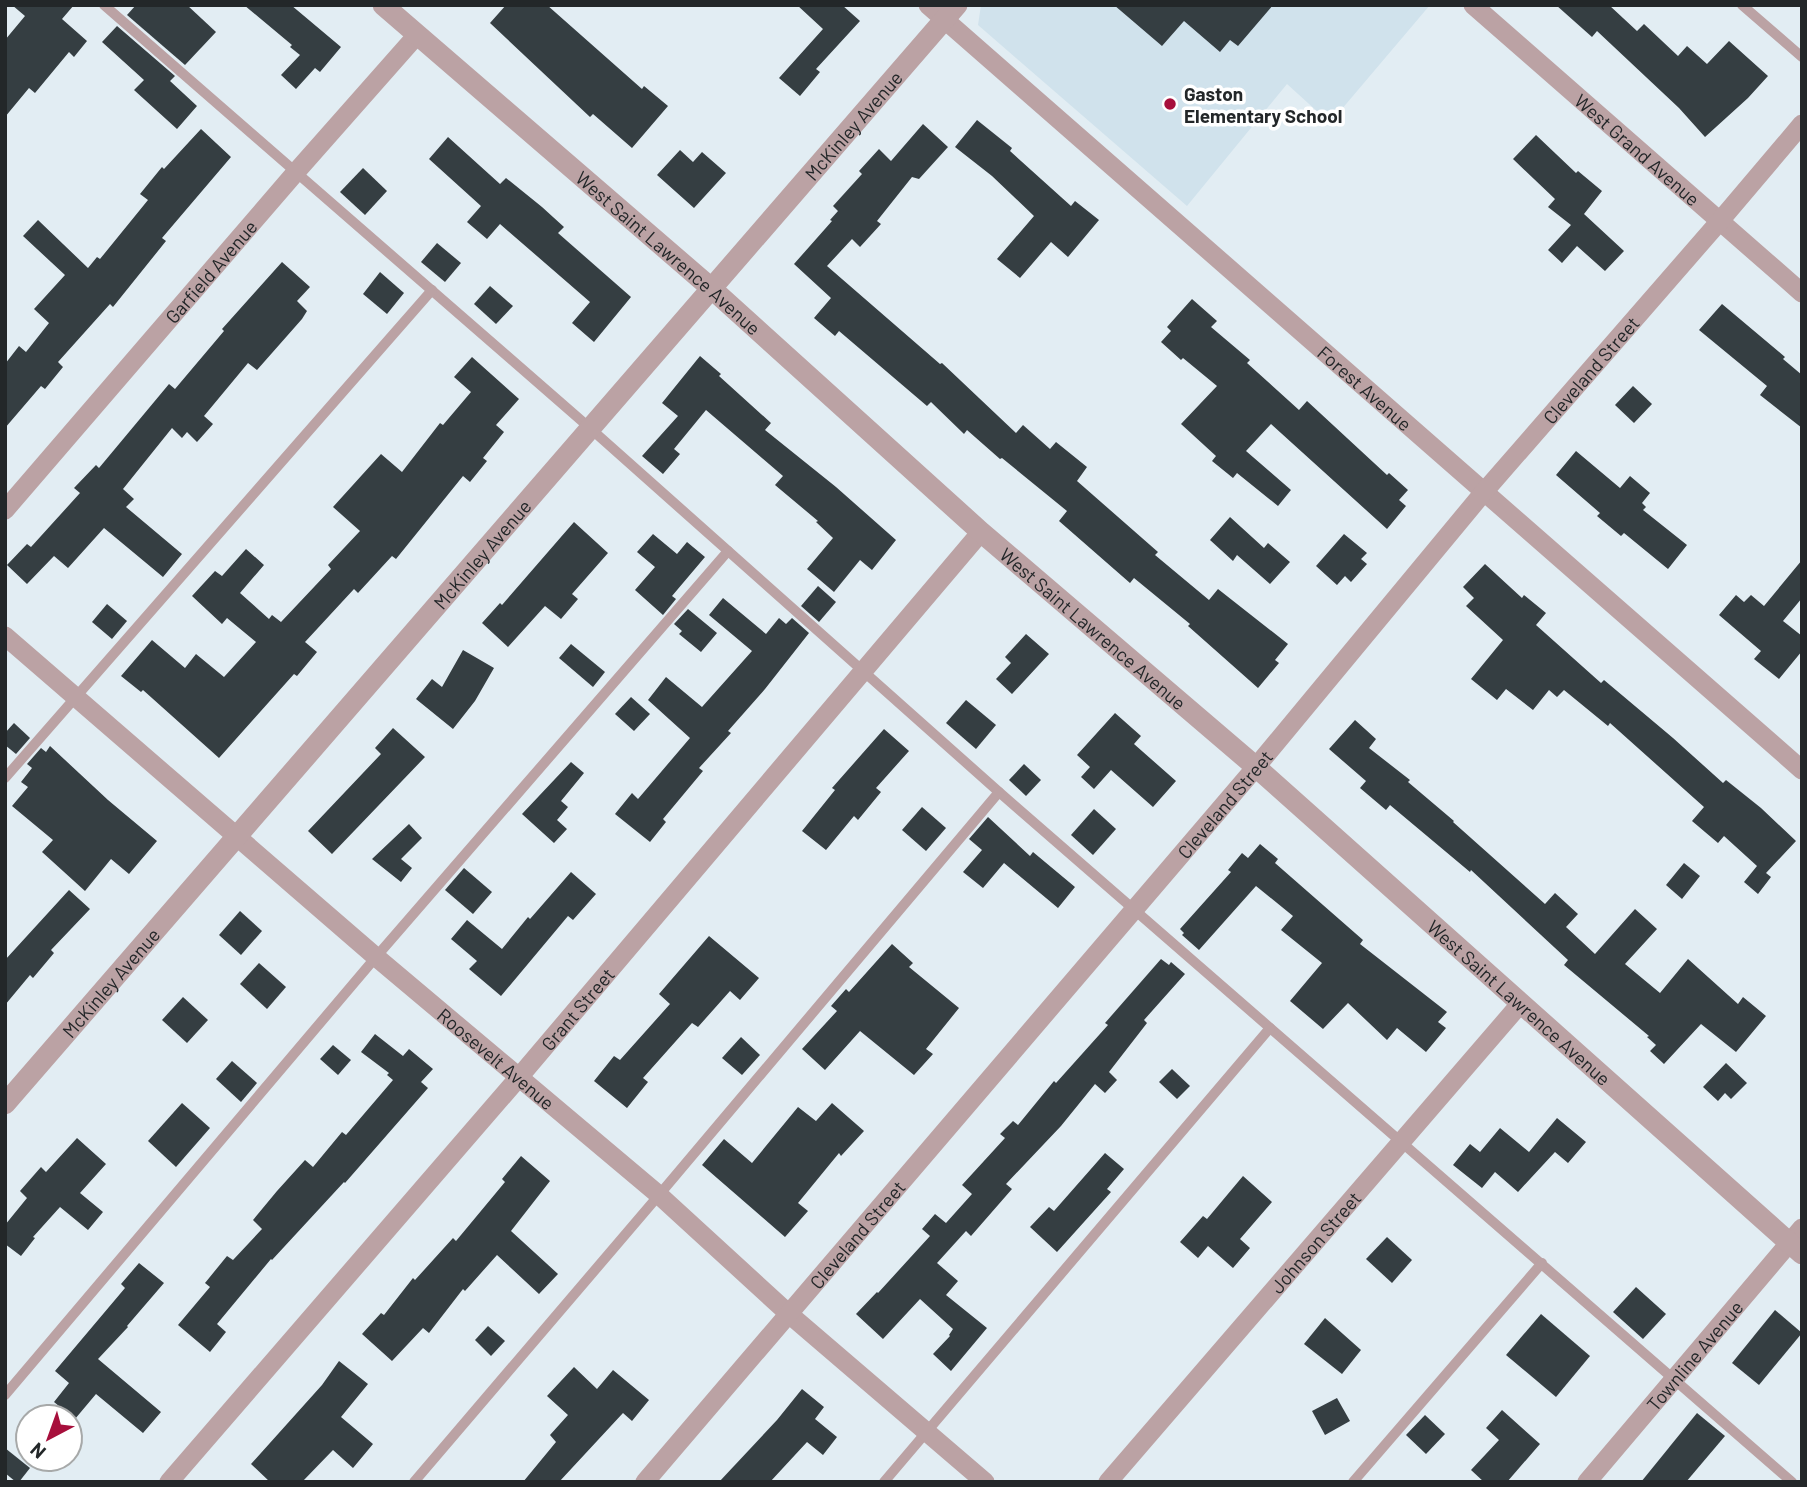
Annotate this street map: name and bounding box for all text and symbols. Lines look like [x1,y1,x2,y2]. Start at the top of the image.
street label: McKinley Avenue [799,66,907,185]
place label: Gaston Elementary School [1184,82,1342,127]
street label: West Grand Avenue [1571,88,1705,210]
marker: Gaston Elementary School [1162,96,1178,112]
street label: West Saint Lawrence Avenue [572,166,766,339]
street label: Garfield Avenue [160,215,261,328]
street label: Cleveland Street [1538,311,1643,428]
street label: Forest Avenue [1313,340,1417,435]
street label: McKinley Avenue [428,494,535,613]
street label: West Saint Lawrence Avenue [996,542,1191,714]
street label: Cleveland Street [1172,745,1277,863]
street label: West Saint Lawrence Avenue [1423,914,1616,1090]
street label: McKinley Avenue [57,923,164,1042]
street label: Grant Street [536,963,619,1055]
street label: Roosevelt Avenue [433,1003,560,1114]
street label: Cleveland Street [804,1175,909,1293]
street label: Johnson Street [1265,1186,1365,1298]
street label: Townline Avenue [1641,1296,1747,1415]
north arrow [14,1403,84,1473]
text: N [25,1438,50,1464]

